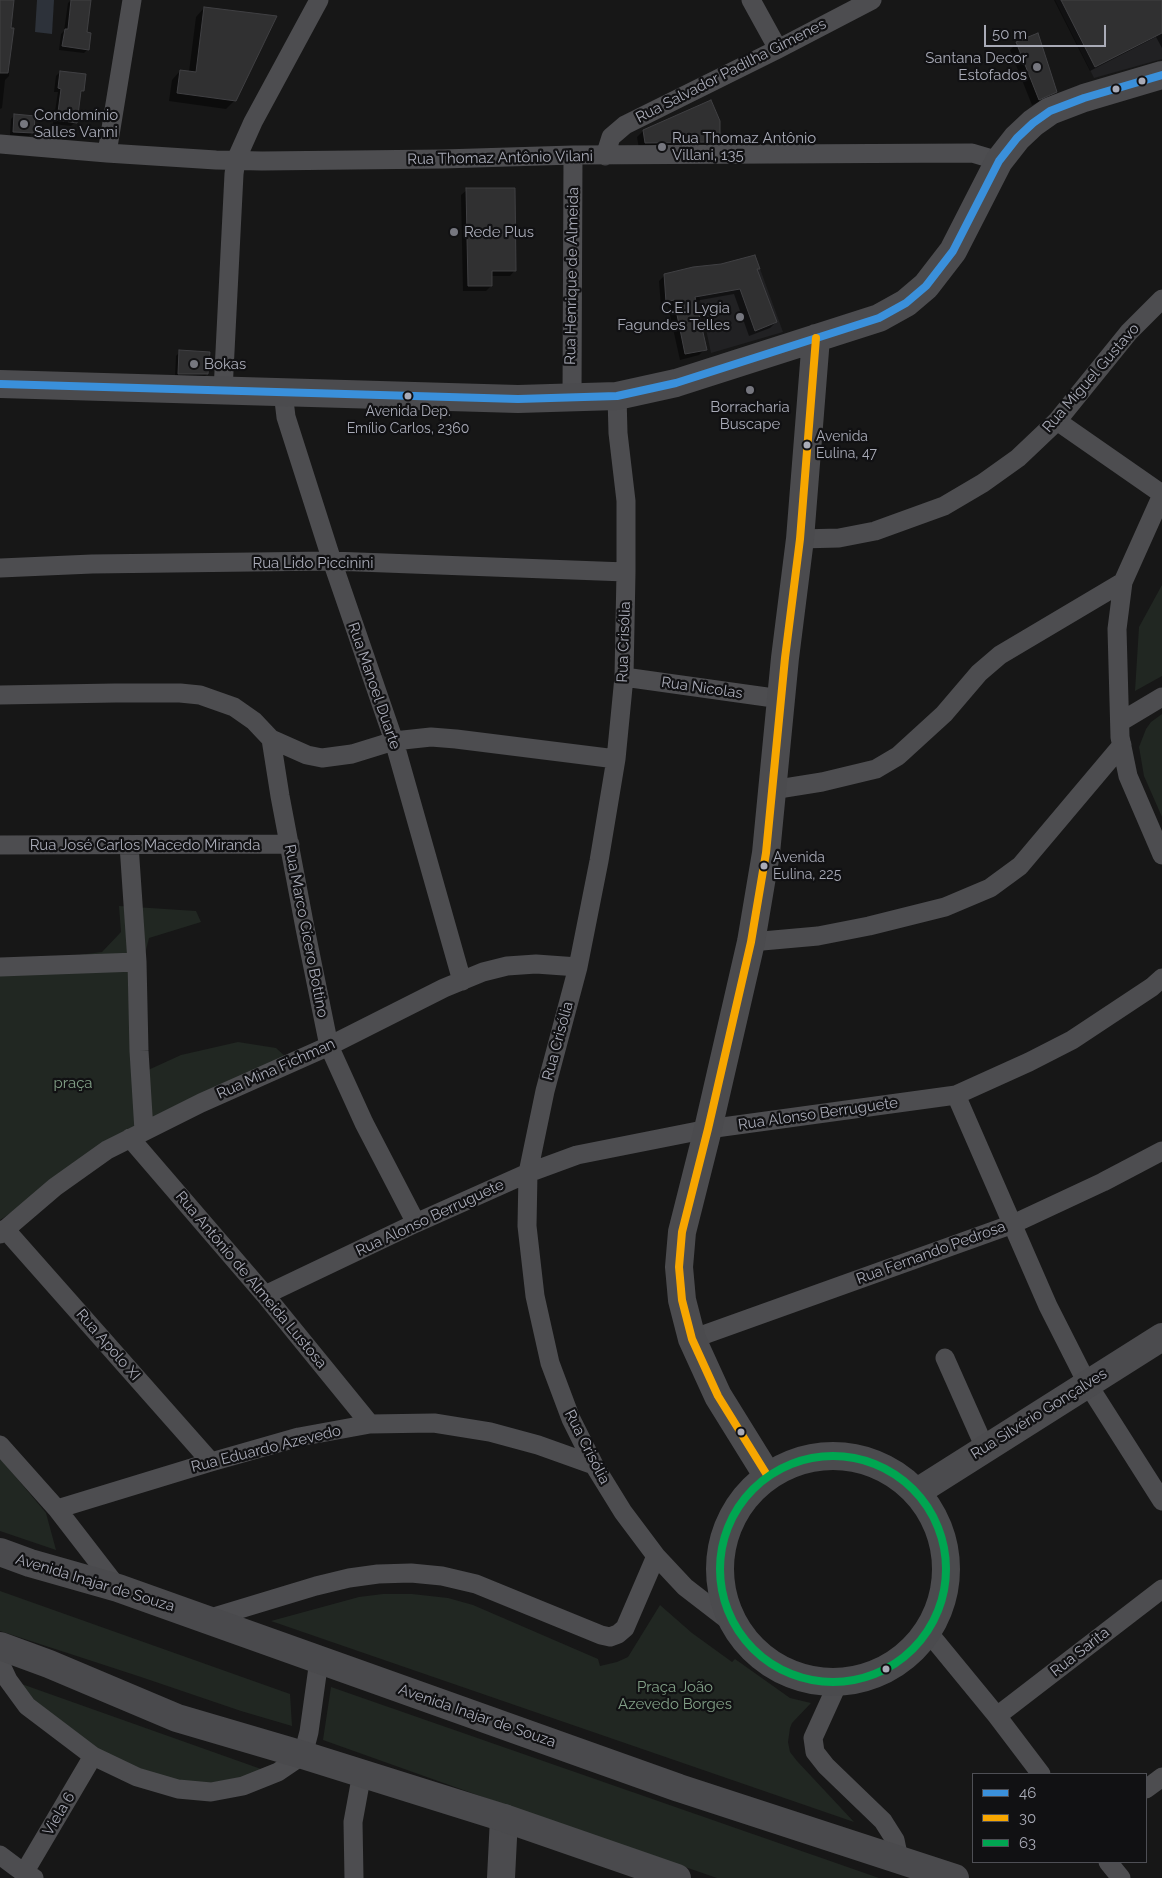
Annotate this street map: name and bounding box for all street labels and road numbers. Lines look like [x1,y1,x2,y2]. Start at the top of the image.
street label: Rua Salvador Padilha Gimenes [633,15,829,127]
street label: Rua Thomaz Antônio Vilani [407,147,593,169]
street label: Rua Henrique de Almeida [561,187,583,365]
street label: Rua Miguel Gustavo [1039,320,1143,436]
street label: Rua Lido Piccinini [253,554,373,572]
street label: Rua Crisólia [614,601,634,683]
street label: Rua Manoel Duarte [344,620,404,752]
street label: Rua Nicolas [660,673,744,703]
street label: Rua José Carlos Macedo Miranda [30,836,260,854]
street label: Rua Marco Cícero Bottino [280,843,332,1019]
street label: Rua Crisólia [539,999,577,1083]
street label: Rua Mina Fichman [214,1035,338,1103]
street label: Rua Alonso Berruguete [737,1094,899,1134]
street label: Rua Alonso Berruguete [353,1176,507,1260]
street label: Rua Antônio de Almeida Lustosa [172,1188,330,1372]
street label: Rua Fernando Pedrosa [854,1218,1008,1288]
street label: Rua Apolo XI [72,1306,144,1384]
street label: Rua Silvério Gonçalves [968,1365,1110,1463]
street label: Rua Crisólia [561,1407,613,1487]
street label: Rua Eduardo Azevedo [189,1422,343,1476]
street label: Avenida Inajar de Souza [13,1550,177,1616]
street label: Rua Sarita [1047,1623,1113,1681]
street label: Avenida Inajar de Souza [396,1681,558,1751]
street label: Viela 6 [39,1789,79,1839]

